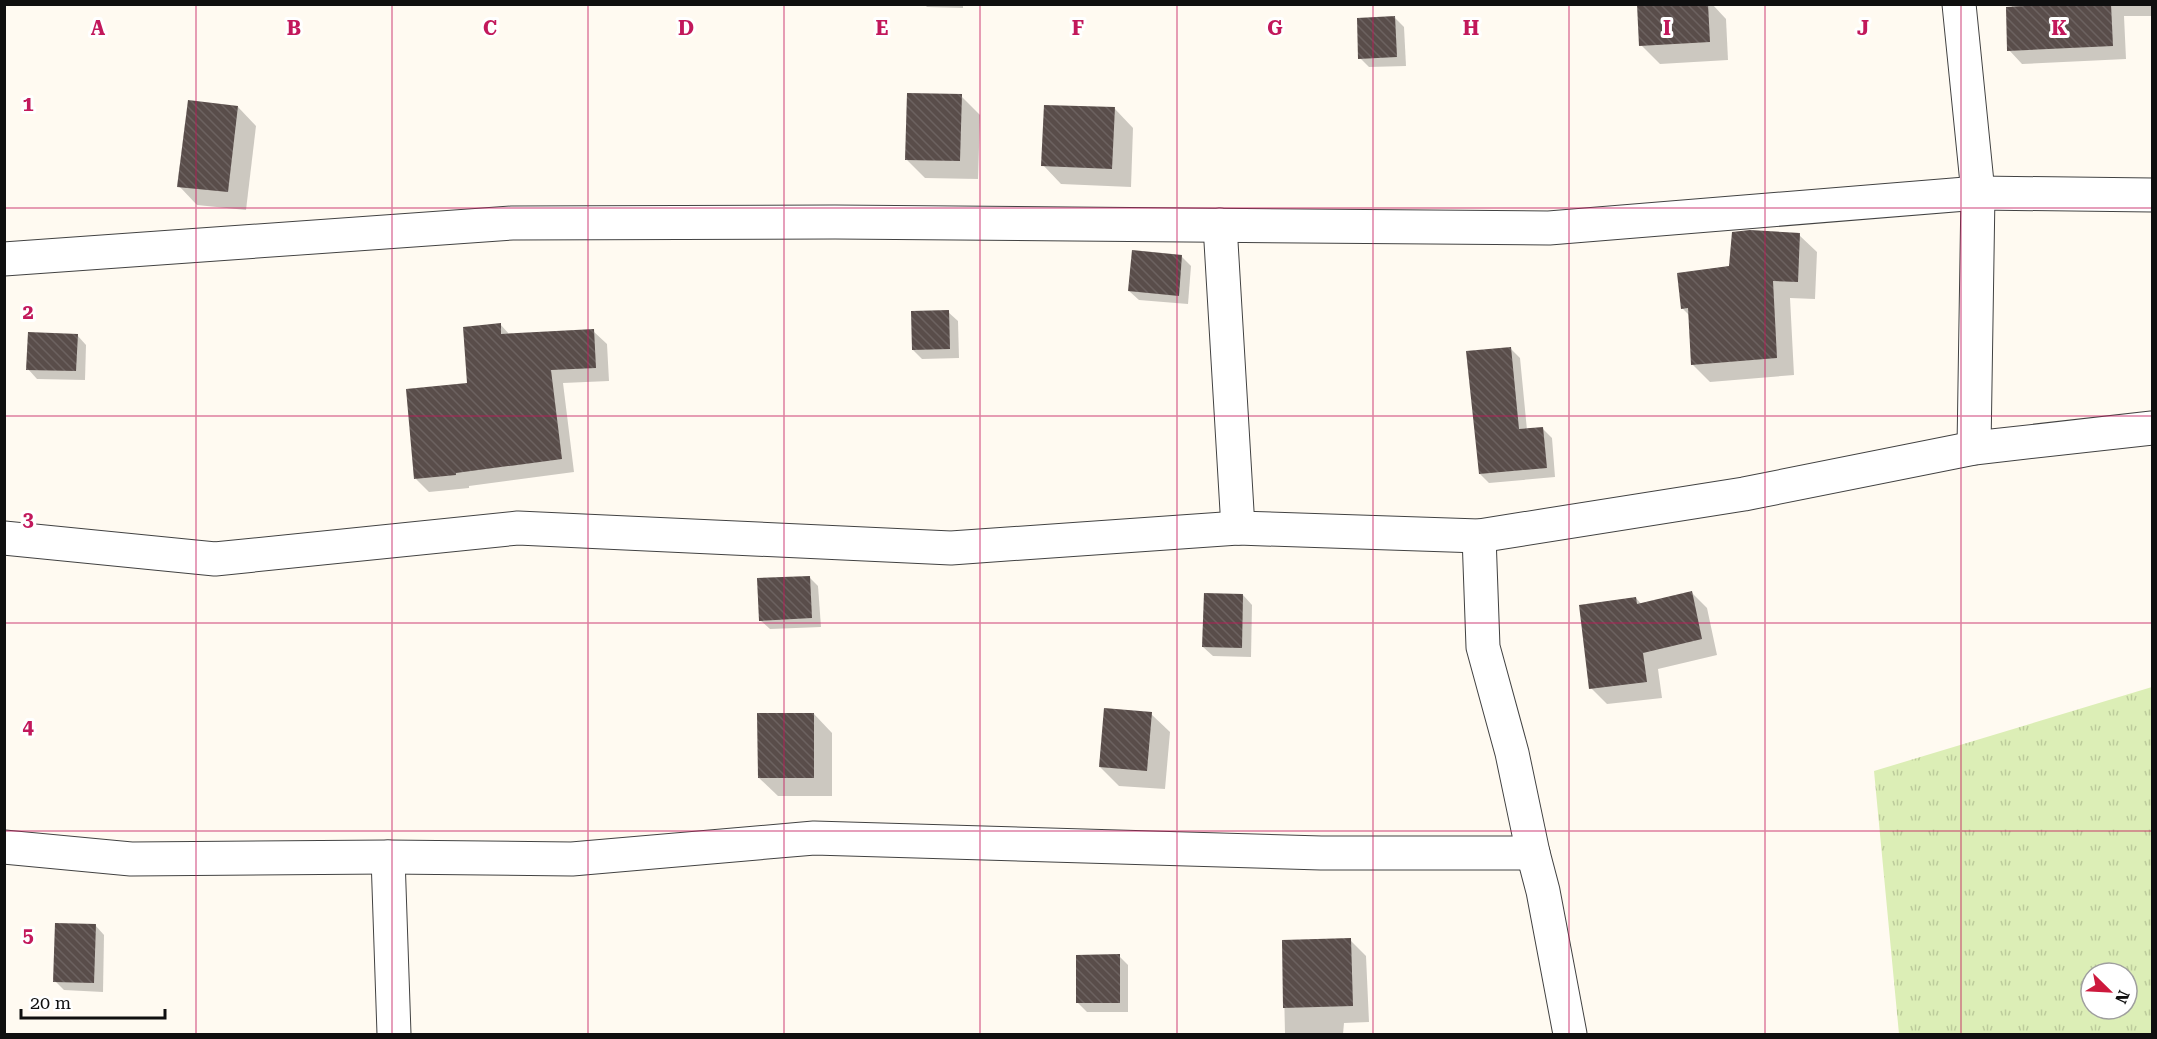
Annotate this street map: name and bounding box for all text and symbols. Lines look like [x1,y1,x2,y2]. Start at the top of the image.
text: A [91,16,106,40]
text: B [287,16,301,40]
text: C [483,16,497,40]
text: D [678,16,694,40]
text: E [876,16,889,40]
text: F [1072,16,1084,40]
text: G [1267,16,1283,40]
text: H [1463,16,1479,40]
text: I [1663,16,1671,40]
text: J [1857,16,1869,40]
text: K [2051,16,2067,40]
text: 1 [22,92,34,116]
text: 2 [22,300,34,324]
text: 3 [22,507,34,531]
text: 4 [22,715,34,739]
text: 5 [22,923,34,947]
north arrow [2079,961,2139,1021]
scale bar [21,982,165,1020]
text: N [2111,987,2133,1006]
text: 20 m [30,992,71,1013]

